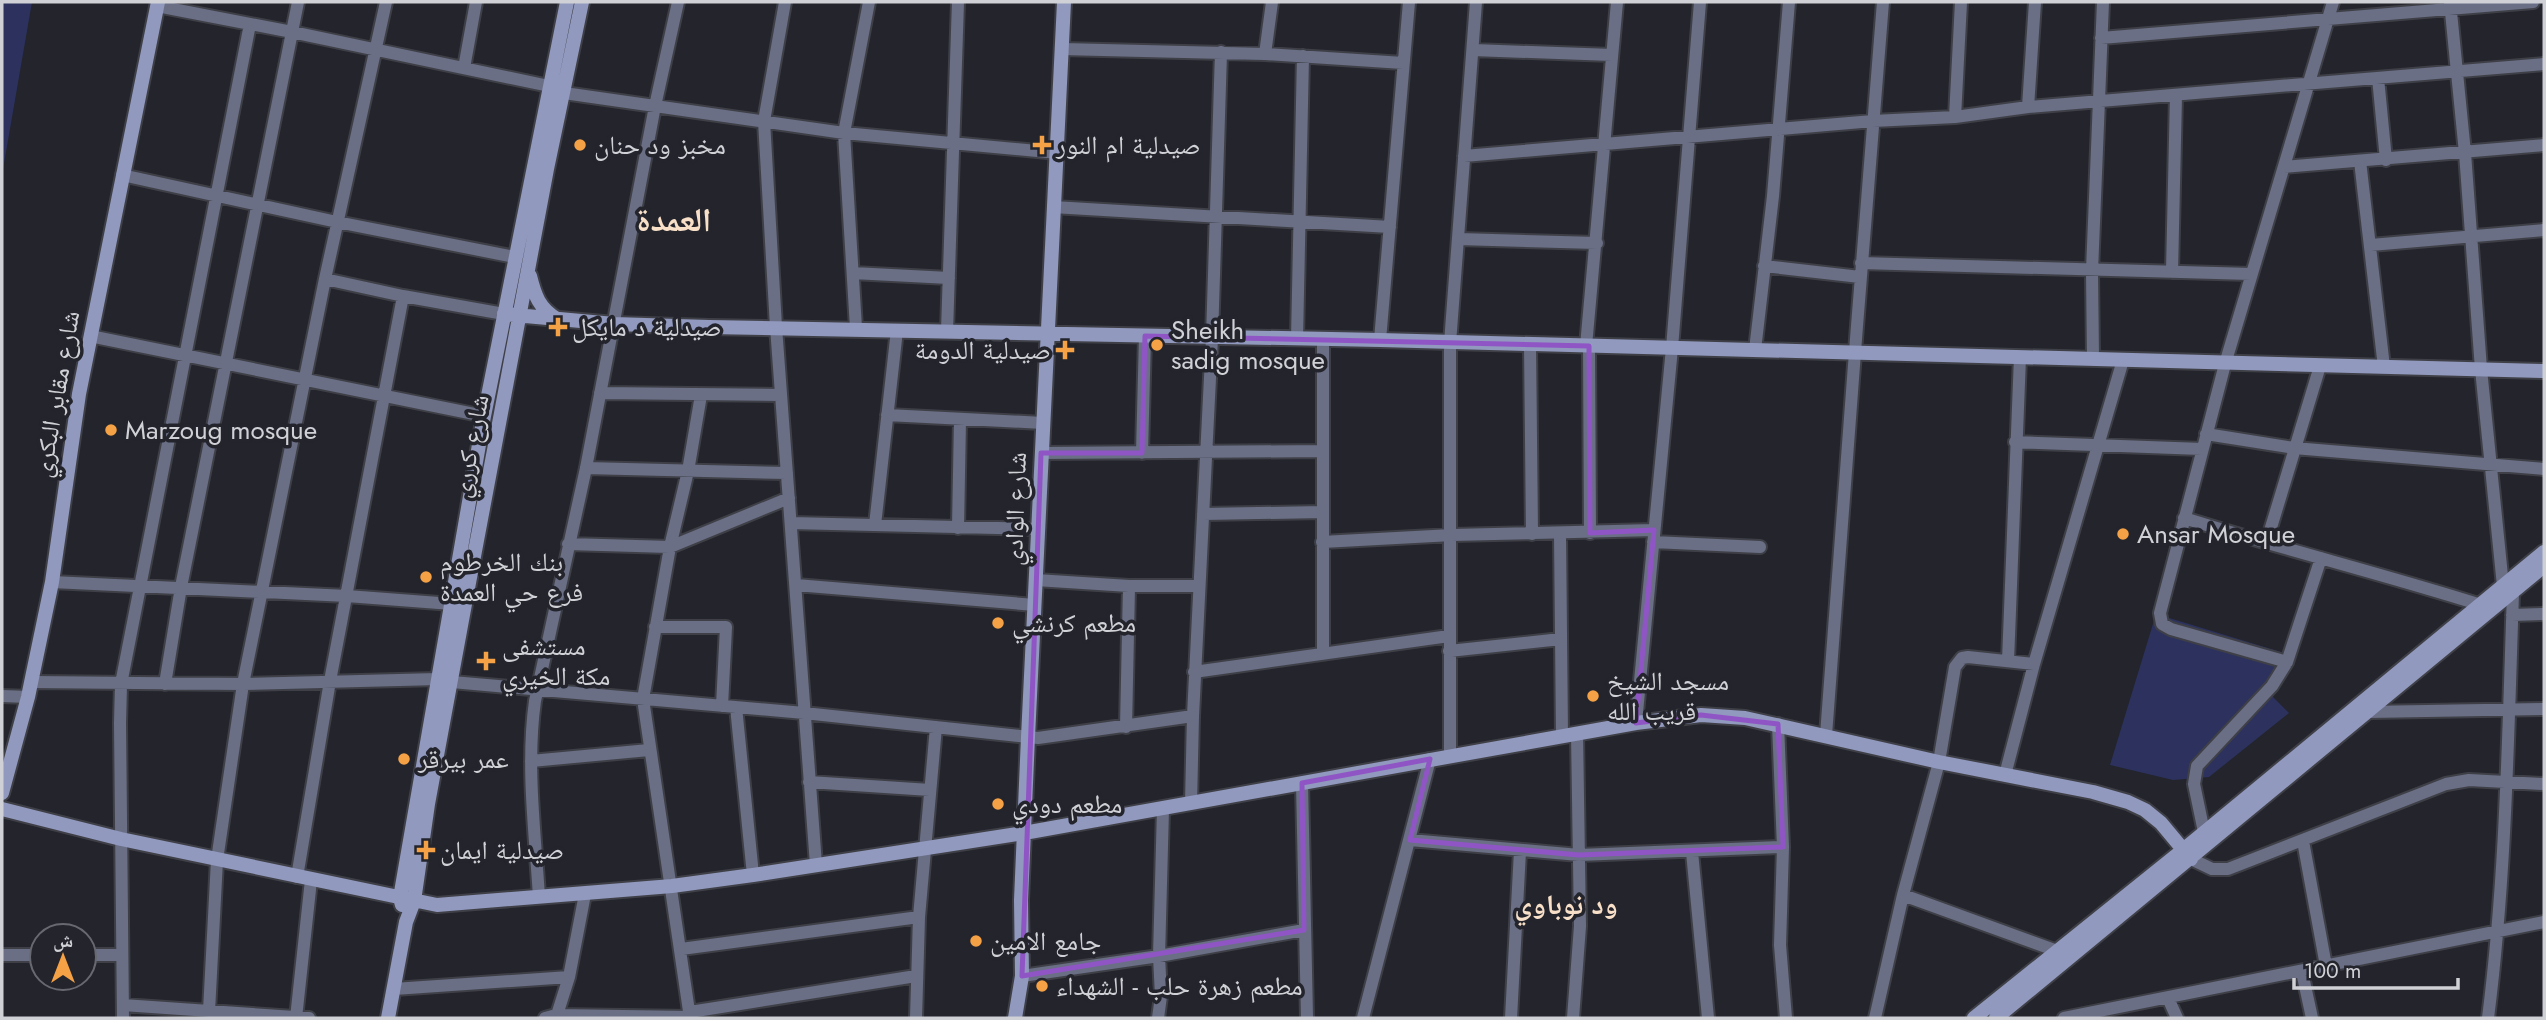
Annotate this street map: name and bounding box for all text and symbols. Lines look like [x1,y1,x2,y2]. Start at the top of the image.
place label: مخبز ود حنان [594,126,726,164]
place label: صيدلية ام النور [1055,126,1201,164]
marker: مخبز ود حنان [572,137,588,153]
marker: صيدلية ام النور [1034,137,1050,153]
district label: العمدة [637,196,711,243]
street label: شارع مقابر البكري [23,307,91,481]
place label: صيدلية د مايكل [572,308,722,346]
place label: Sheikh sadig mosque [1171,311,1325,379]
marker: صيدلية د مايكل [550,319,566,335]
place label: صيدلية الدومة [915,331,1051,369]
marker: Sheikh sadig mosque [1149,337,1165,353]
marker: صيدلية الدومة [1057,342,1073,358]
street label: شارع كرري [441,391,500,501]
place label: Marzoug mosque [125,411,317,449]
marker: Marzoug mosque [103,422,119,438]
street label: شارع الوادي [994,451,1038,567]
place label: Ansar Mosque [2137,515,2295,553]
marker: Ansar Mosque [2115,526,2131,542]
place label: بنك الخرطوم فرع حي العمدة [440,543,583,613]
marker: بنك الخرطوم فرع حي العمدة [418,569,434,585]
place label: مطعم كرنشي [1012,604,1136,644]
marker: مطعم كرنشي [990,615,1006,631]
place label: مستشفى مكة الخيري [502,627,610,697]
marker: مستشفى مكة الخيري [476,651,496,671]
place label: مسجد الشيخ قريب الله [1607,662,1729,730]
marker: مسجد الشيخ قريب الله [1585,688,1601,704]
place label: عمر بيرقر [417,740,509,778]
marker: عمر بيرقر [396,751,412,767]
place label: مطعم دودي [1012,785,1122,825]
marker: مطعم دودي [990,796,1006,812]
place label: صيدلية ايمان [440,831,564,869]
marker: صيدلية ايمان [418,842,434,858]
district label: ود نوباوي [1514,884,1618,927]
north arrow [28,922,98,992]
place label: جامع الامين [990,922,1101,960]
text: ش [53,927,73,954]
marker: جامع الامين [968,933,984,949]
scale bar [2294,946,2458,990]
text: 100 m [2304,956,2361,986]
place label: مطعم زهرة حلب - الشهداء [1056,967,1303,1005]
marker: مطعم زهرة حلب - الشهداء [1034,978,1050,994]

